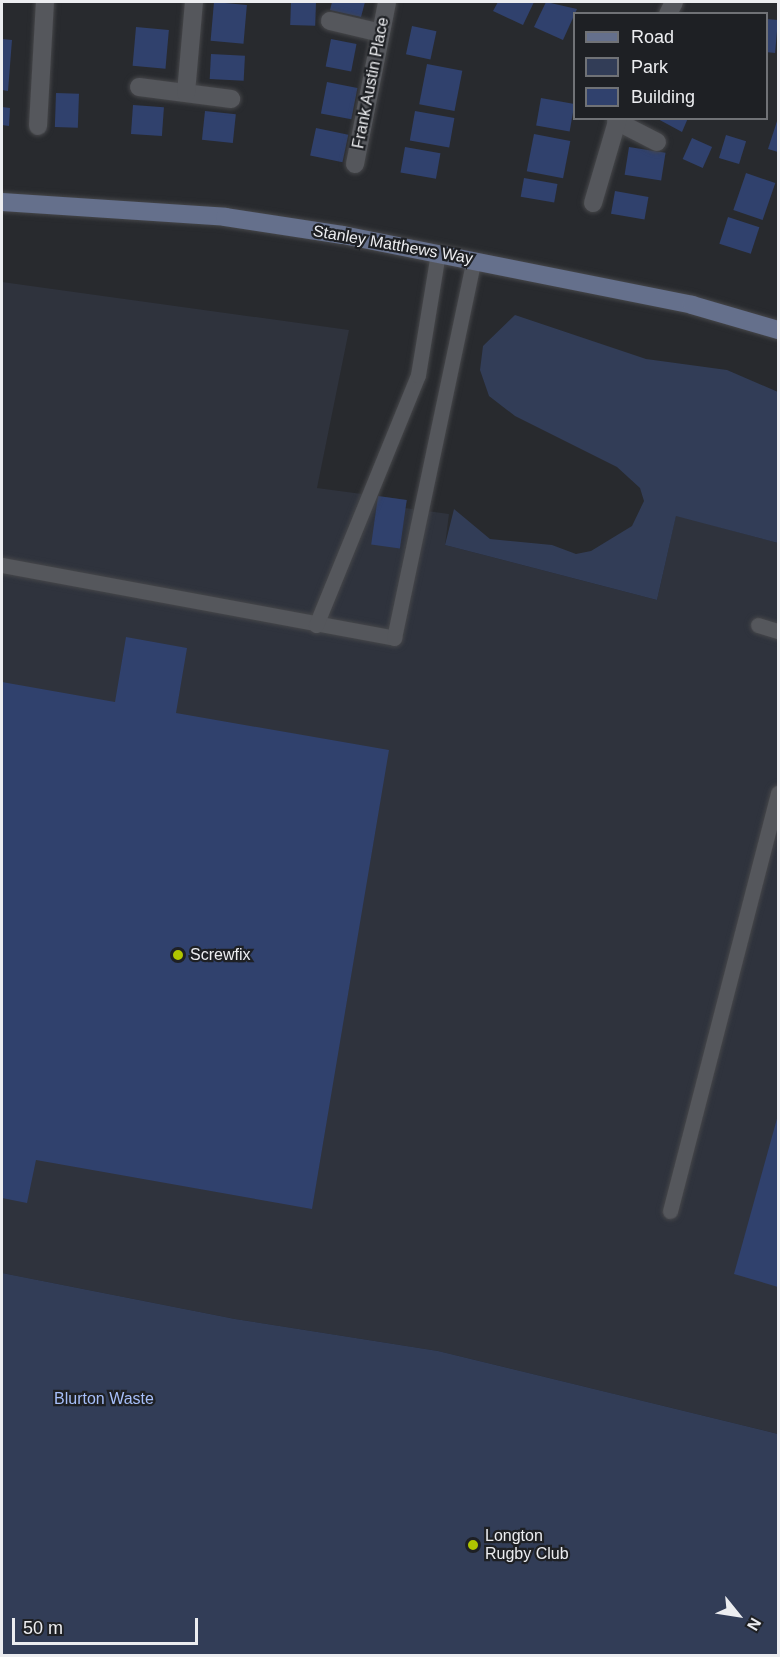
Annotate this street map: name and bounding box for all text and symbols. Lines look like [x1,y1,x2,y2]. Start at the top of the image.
legend [573,12,768,120]
street label: Frank Austin Place [349,15,393,151]
text: Road [631,27,674,47]
text: Park [631,57,668,77]
text: Building [631,87,695,107]
street label: Stanley Matthews Way [311,221,475,269]
place label: Screwfix [190,945,250,965]
marker: Screwfix [171,948,185,962]
park label: Blurton Waste [54,1389,154,1409]
place label: Longton Rugby Club [485,1526,569,1564]
marker: Longton Rugby Club [466,1538,480,1552]
north arrow [708,1585,768,1645]
scale bar [15,1606,201,1644]
text: N [744,1615,764,1634]
text: 50 m [23,1618,63,1638]

